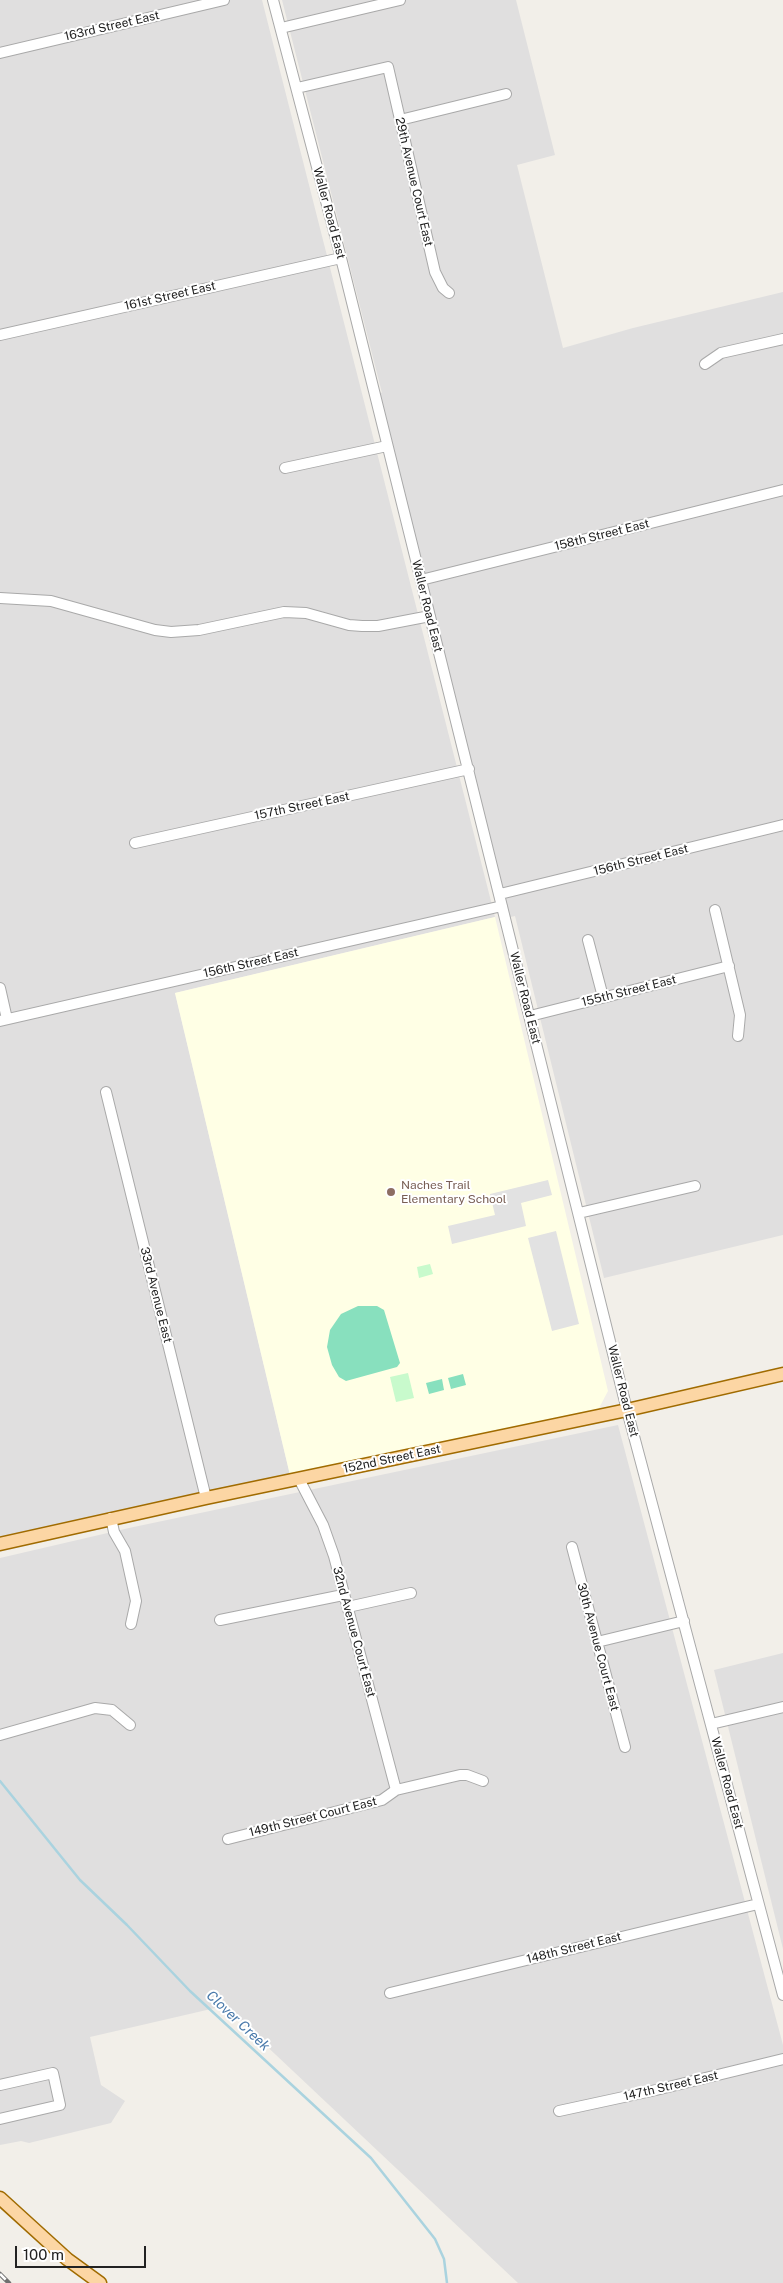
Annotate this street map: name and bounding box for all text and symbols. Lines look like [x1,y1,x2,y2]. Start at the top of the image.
street label: 163rd Street East [63,8,161,44]
street label: 29th Avenue Court East [392,116,436,248]
street label: Waller Road East [310,165,348,261]
street label: 161st Street East [123,278,217,314]
street label: 158th Street East [553,516,651,554]
street label: Waller Road East [409,558,445,654]
street label: 157th Street East [253,789,351,823]
street label: 156th Street East [592,841,690,879]
street label: 156th Street East [202,945,300,981]
street label: Waller Road East [507,950,543,1046]
street label: 155th Street East [580,972,678,1010]
place label: Naches Trail Elementary School [401,1178,506,1206]
marker: Naches Trail Elementary School [385,1186,397,1198]
street label: 33rd Avenue East [137,1246,175,1344]
street label: Waller Road East [605,1343,641,1439]
street label: 152nd Street East [342,1442,442,1476]
street label: 32nd Avenue Court East [330,1565,378,1699]
street label: 30th Avenue Court East [574,1581,622,1713]
street label: Waller Road East [708,1735,746,1831]
street label: 149th Street Court East [248,1794,378,1840]
street label: 148th Street East [525,1929,623,1967]
water label: Clover Creek [203,1987,273,2055]
street label: 147th Street East [622,2068,720,2104]
scale bar [18,2236,149,2268]
text: 100 m [23,2246,64,2263]

